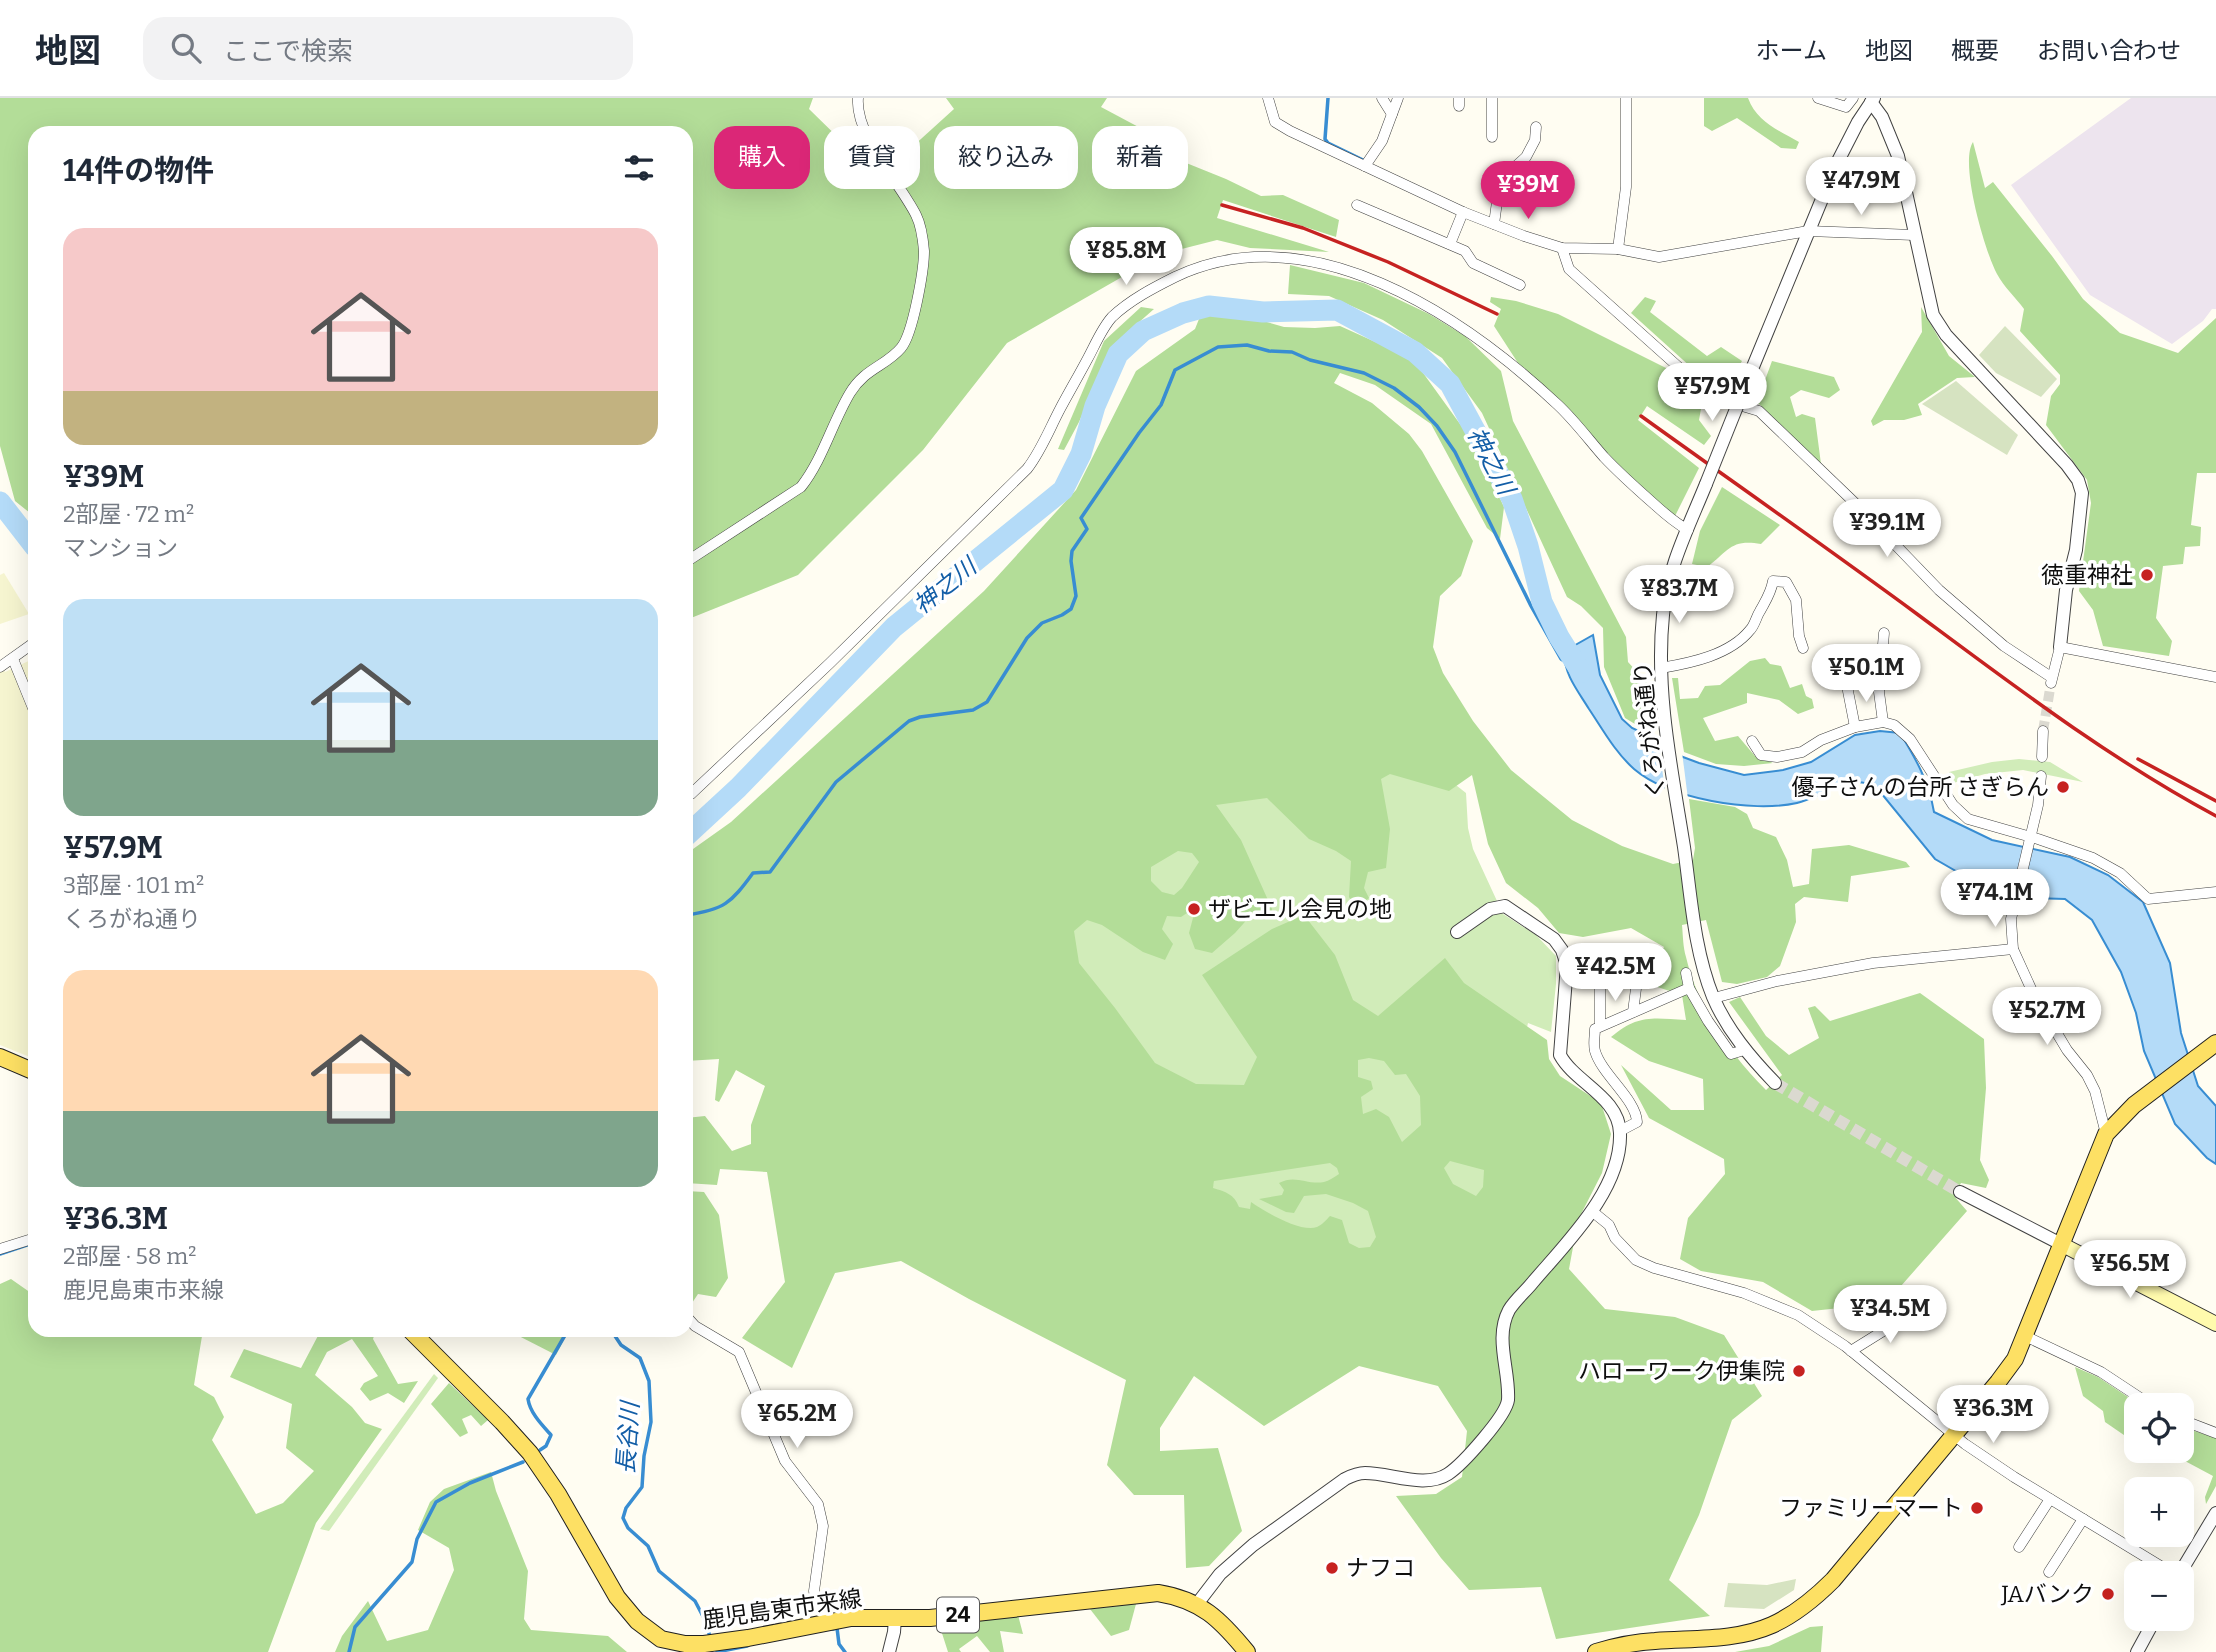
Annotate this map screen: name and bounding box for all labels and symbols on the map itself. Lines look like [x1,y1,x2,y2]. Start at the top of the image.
pin: ¥47.9M [1804,158,1918,217]
pin: ¥39M [1487,162,1569,221]
pin: ¥85.8M [1069,228,1183,287]
pin: ¥57.9M [1655,364,1769,423]
water label: 神之川 [1462,423,1522,502]
pin: ¥39.1M [1830,500,1944,559]
water label: 神之川 [908,551,984,620]
place label: 徳重神社 [2041,561,2133,589]
pin: ¥83.7M [1622,566,1736,625]
marker: 徳重神社 [2139,567,2155,583]
pin: ¥50.1M [1809,644,1923,704]
street label: くろがね通り [1628,660,1670,800]
place label: 優子さんの台所 さぎらん [1791,773,2049,801]
marker: 優子さんの台所 さぎらん [2055,779,2071,795]
pin: ¥74.1M [1938,870,2052,929]
place label: ザビエル会見の地 [1208,895,1392,923]
marker: ザビエル会見の地 [1186,901,1202,917]
pin: ¥42.5M [1558,944,1672,1003]
pin: ¥52.7M [1990,988,2104,1047]
pin: ¥56.5M [2073,1240,2187,1300]
pin: ¥34.5M [1833,1286,1947,1345]
place label: ハローワーク伊集院 [1578,1357,1785,1385]
marker: ハローワーク伊集院 [1791,1363,1807,1379]
pin: ¥36.3M [1936,1386,2050,1445]
pin: ¥65.2M [740,1390,854,1450]
water label: 長谷川 [612,1398,645,1475]
place label: ファミリーマート [1779,1494,1963,1522]
marker: ファミリーマート [1969,1500,1985,1516]
place label: ナフコ [1346,1554,1415,1582]
marker: ナフコ [1324,1560,1340,1576]
place label: JAバンク [2000,1580,2094,1608]
street label: 鹿児島東市来線 [700,1584,864,1634]
marker: JAバンク [2100,1586,2116,1602]
road number: 24 [937,1598,979,1632]

